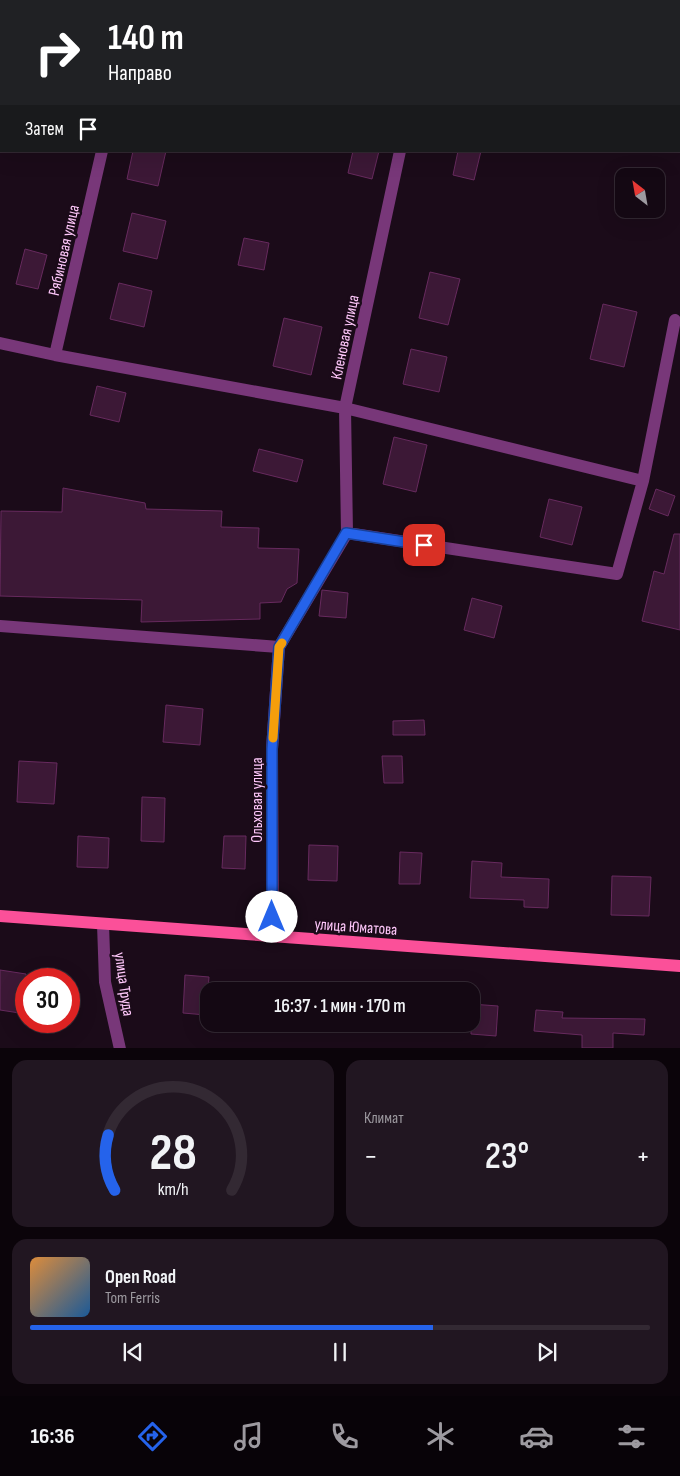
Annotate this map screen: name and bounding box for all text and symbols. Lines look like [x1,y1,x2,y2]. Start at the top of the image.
text: 140 m [108,17,184,60]
icon: right [25,20,90,85]
text: Направо [108,60,172,87]
icon: arrive [74,115,102,143]
text: Затем [25,118,64,141]
north arrow [615,168,665,218]
map controls [615,168,665,218]
street label: Рябиновая улица [45,203,84,298]
street label: Кленовая улица [327,293,364,381]
pin [403,524,445,566]
icon: arrive [410,531,438,559]
street label: Ольховая улица [248,757,267,843]
position arrow [245,890,297,942]
street label: улица Юматова [314,915,398,940]
street label: улица Труда [110,951,137,1017]
speed limit sign: 30 [15,968,80,1033]
text: 16:37 · 1 мин · 170 m [274,995,406,1018]
text: Климат [364,1109,404,1128]
text: 28 [149,1122,197,1185]
text: 23° [485,1134,529,1179]
text: − [364,1140,378,1173]
text: + [636,1140,650,1173]
text: km/h [158,1179,188,1200]
text: Open Road [105,1266,176,1289]
text: Tom Ferris [105,1289,160,1308]
icon: previous [119,1338,147,1366]
icon: pause [326,1338,354,1366]
icon: next [533,1338,561,1366]
icon: directions [135,1419,170,1454]
icon: music [231,1419,266,1454]
icon: phone [327,1419,362,1454]
icon: climate [423,1419,458,1454]
icon: car [519,1419,554,1454]
icon: filters [614,1419,649,1454]
text: 16:36 [30,1423,75,1450]

